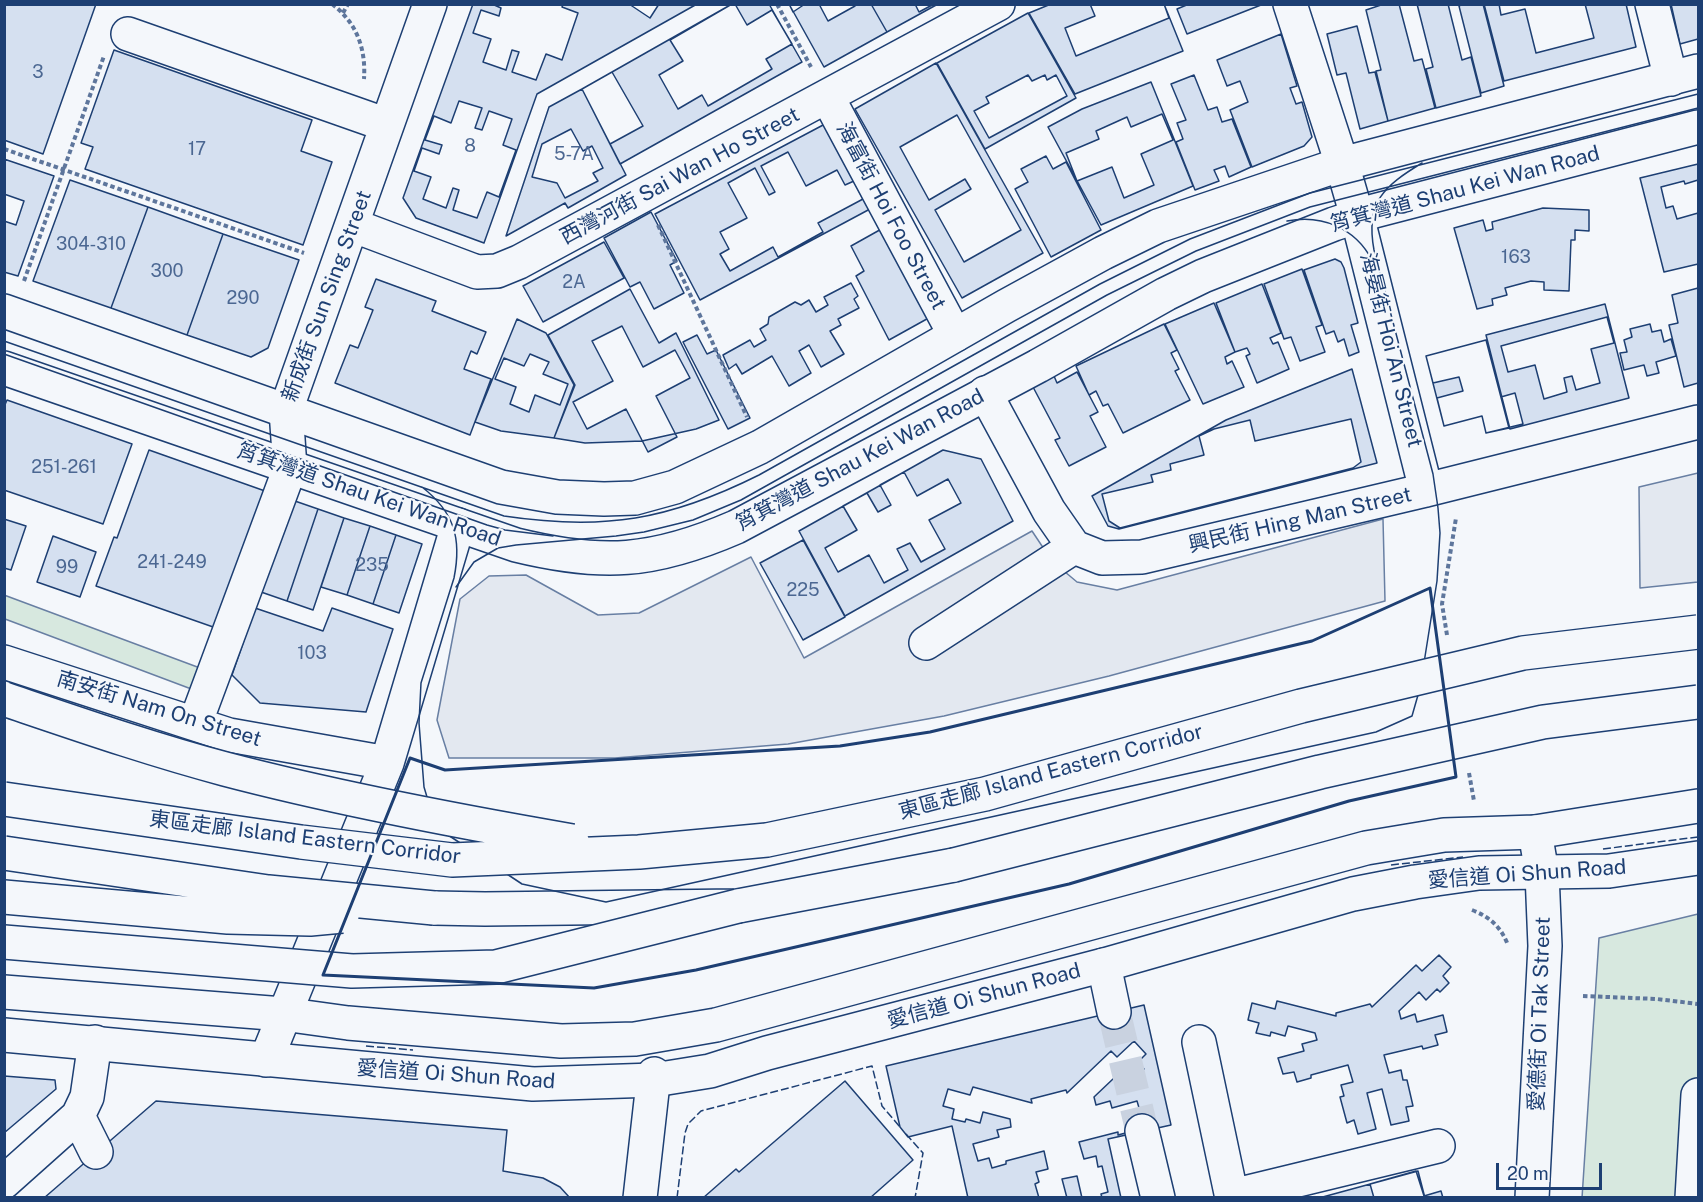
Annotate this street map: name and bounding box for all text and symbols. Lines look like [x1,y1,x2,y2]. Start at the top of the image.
house number: 3 [32,61,44,83]
street label: 西灣河街 Sai Wan Ho Street [556,102,804,250]
street label: 海富街 Hoi Foo Street [831,118,951,314]
house number: 8 [464,135,476,157]
house number: 17 [188,138,206,160]
street label: 筲箕灣道 Shau Kei Wan Road [1328,141,1602,237]
house number: 5-7A [554,143,594,165]
street label: 新成街 Sun Sing Street [277,187,377,405]
house number: 304-310 [56,233,126,255]
house number: 163 [1501,246,1531,268]
street label: 海晏街 Hoi An Street [1355,250,1427,450]
house number: 300 [150,260,184,282]
house number: 2A [562,271,586,293]
house number: 290 [227,287,259,309]
street label: 筲箕灣道 Shau Kei Wan Road [731,384,989,536]
street label: 筲箕灣道 Shau Kei Wan Road [234,438,504,552]
house number: 251-261 [31,456,97,478]
street label: 興民街 Hing Man Street [1186,482,1414,558]
house number: 241-249 [137,551,207,573]
house number: 235 [355,554,389,576]
house number: 99 [56,556,78,578]
house number: 225 [787,579,819,601]
house number: 103 [297,642,327,664]
street label: 南安街 Nam On Street [54,666,264,752]
street label: 東區走廊 Island Eastern Corridor [896,719,1206,825]
street label: 東區走廊 Island Eastern Corridor [148,806,462,870]
street label: 愛信道 Oi Shun Road [1427,854,1627,894]
street label: 愛德街 Oi Tak Street [1524,916,1556,1112]
street label: 愛信道 Oi Shun Road [885,958,1083,1034]
street label: 愛信道 Oi Shun Road [356,1055,556,1095]
scale bar [1499,1151,1606,1189]
text: 20 m [1507,1163,1549,1184]

